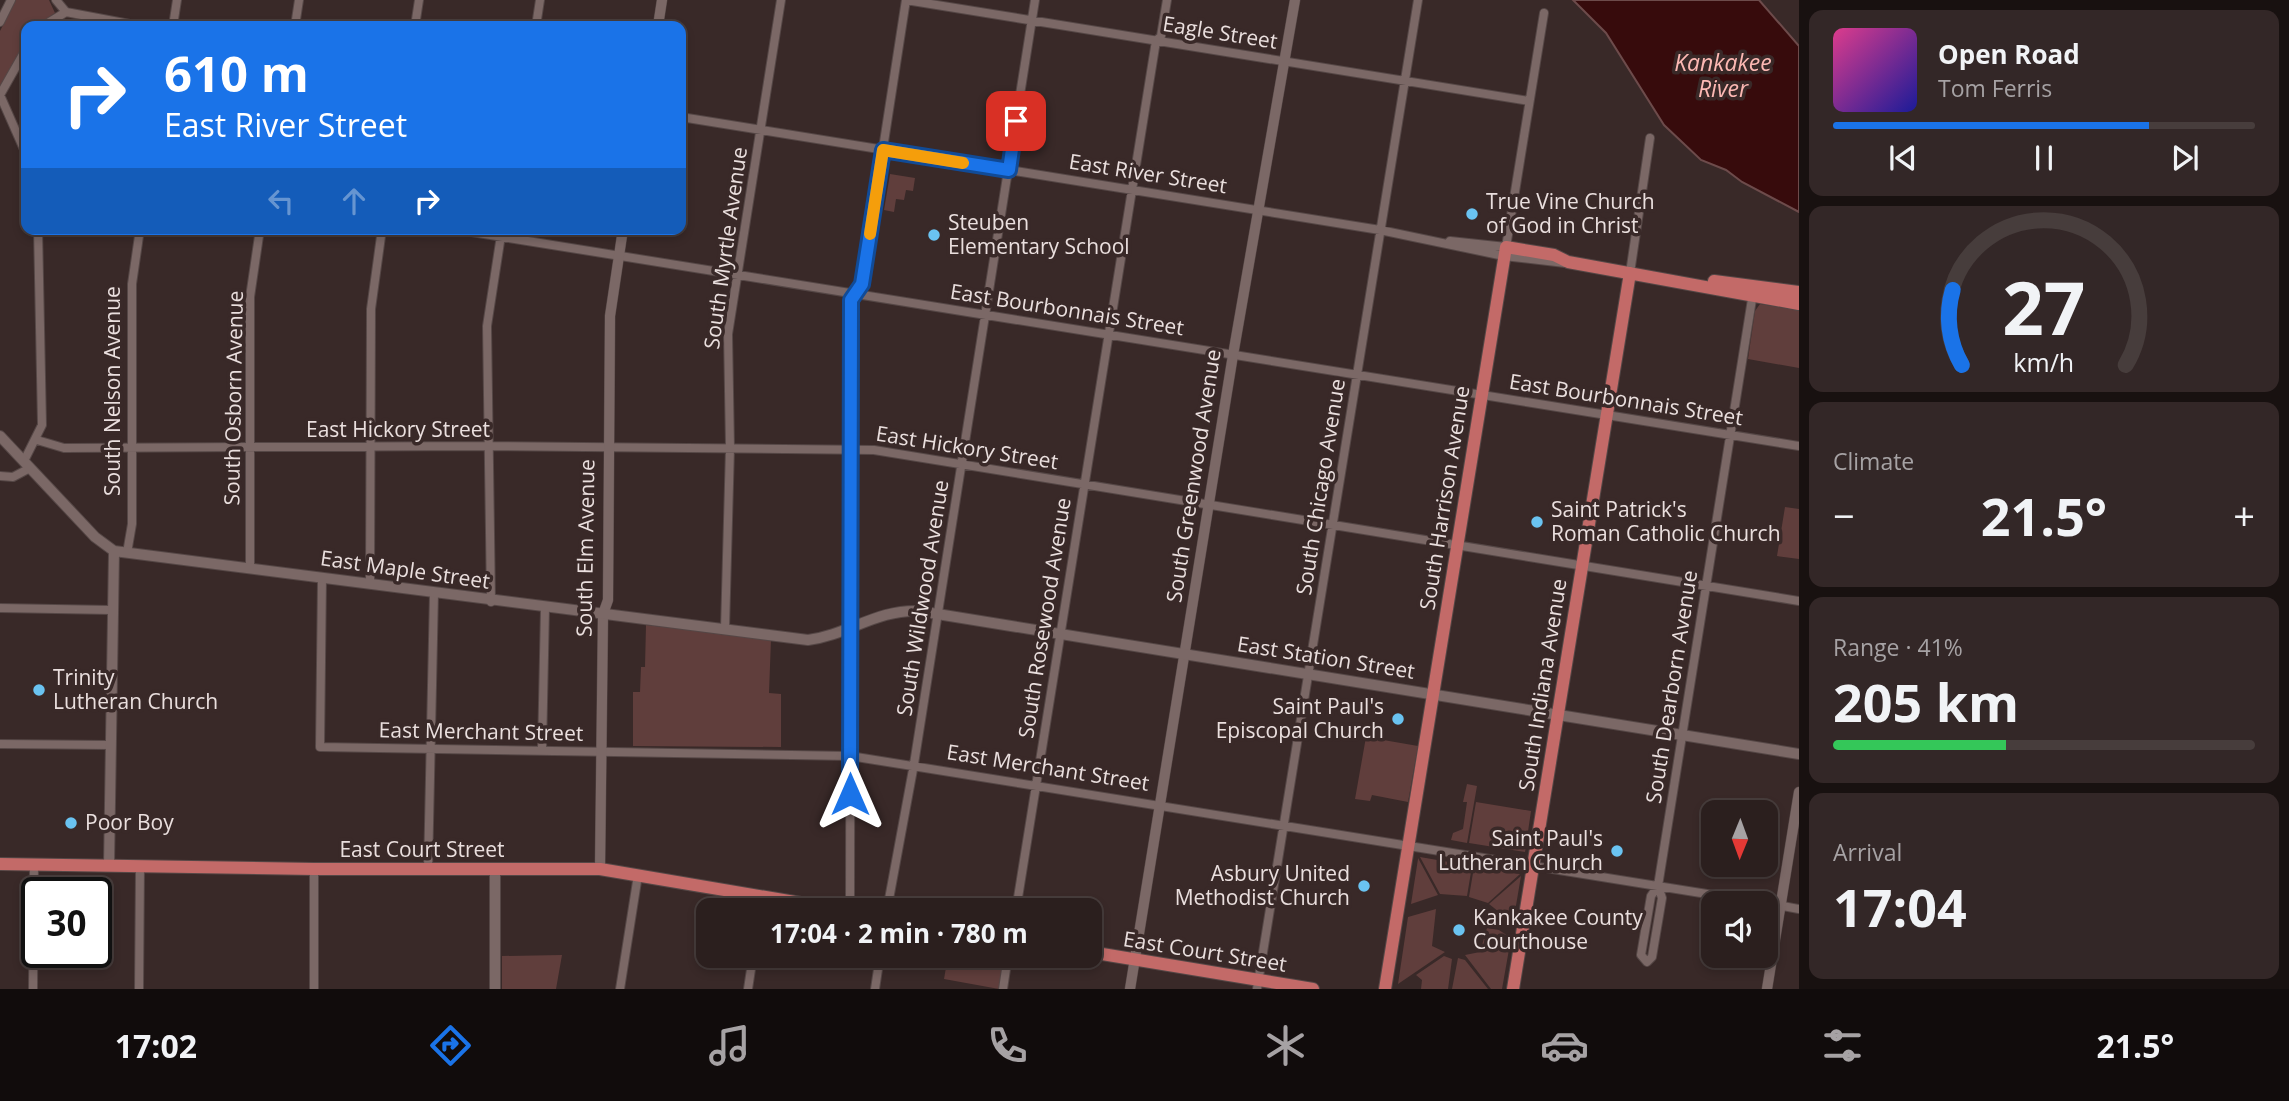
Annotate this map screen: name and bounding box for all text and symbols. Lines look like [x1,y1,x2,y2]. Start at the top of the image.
street label: Eagle Street [1161,9,1280,55]
text: Open Road [1938,36,2080,72]
text: 610 m [164,40,309,106]
water label: Kankakee River [1674,46,1772,104]
icon: right [49,49,140,140]
text: Tom Ferris [1938,72,2052,104]
pin [986,91,1046,151]
icon: arrive [997,102,1035,140]
text: East River Street [164,103,407,146]
icon: previous [1884,139,1922,177]
icon: pause [2025,139,2063,177]
icon: next [2166,139,2204,177]
street label: South Myrtle Avenue [697,145,753,351]
street label: East River Street [1067,147,1229,199]
icon: left [262,182,300,220]
icon: ahead [335,182,373,220]
icon: right [408,182,446,220]
place label: True Vine Church of God in Christ [1486,187,1655,239]
marker: True Vine Church of God in Christ [1464,206,1480,222]
place label: Steuben Elementary School [948,208,1130,260]
marker: Steuben Elementary School [926,227,942,243]
text: 27 [2002,257,2086,356]
street label: East Bourbonnais Street [948,277,1186,341]
street label: South Nelson Avenue [98,286,126,496]
street label: South Osborn Avenue [217,290,249,506]
text: km/h [2014,344,2074,378]
street label: South Greenwood Avenue [1159,347,1227,605]
street label: East Bourbonnais Street [1507,367,1745,431]
street label: South Chicago Avenue [1289,377,1351,597]
street label: South Harrison Avenue [1412,384,1476,612]
street label: East Hickory Street [306,415,490,443]
street label: East Hickory Street [874,419,1060,475]
text: Climate [1833,445,1914,477]
street label: South Elm Avenue [569,459,601,637]
street label: South Wildwood Avenue [890,478,955,718]
text: 21.5° [1981,480,2107,551]
text: − [1833,489,1855,541]
text: + [2233,489,2255,541]
place label: Saint Patrick's Roman Catholic Church [1551,495,1781,547]
street label: South Rosewood Avenue [1011,496,1077,740]
marker: Saint Patrick's Roman Catholic Church [1529,514,1545,530]
street label: East Maple Street [319,543,492,595]
street label: South Dearborn Avenue [1639,568,1703,805]
street label: South Indiana Avenue [1511,577,1573,793]
street label: East Station Street [1235,629,1417,685]
text: Range · 41% [1833,631,1963,663]
place label: Trinity Lutheran Church [53,663,218,715]
text: 205 km [1833,666,2019,737]
marker: Trinity Lutheran Church [31,682,47,698]
place label: Saint Paul's Episcopal Church [1216,692,1384,744]
marker: Saint Paul's Episcopal Church [1390,711,1406,727]
street label: East Merchant Street [378,715,584,747]
street label: East Merchant Street [945,737,1151,797]
position arrow [813,757,887,831]
north arrow [1701,800,1778,877]
map controls [1701,800,1778,968]
place label: Poor Boy [85,808,174,836]
marker: Poor Boy [63,815,79,831]
place label: Saint Paul's Lutheran Church [1438,824,1603,876]
street label: East Court Street [339,835,505,863]
text: Arrival [1833,836,1902,868]
marker: Saint Paul's Lutheran Church [1609,843,1625,859]
place label: Asbury United Methodist Church [1175,859,1350,911]
text: 17:04 [1833,871,1967,942]
speed limit sign: 30 [21,877,112,968]
marker: Asbury United Methodist Church [1356,878,1372,894]
button: sound [1701,891,1778,968]
place label: Kankakee County Courthouse [1473,903,1643,955]
text: 17:04 · 2 min · 780 m [770,915,1028,951]
marker: Kankakee County Courthouse [1451,922,1467,938]
street label: East Court Street [1121,924,1289,978]
icon: directions [426,1021,475,1070]
icon: music [705,1021,754,1070]
icon: phone [983,1021,1032,1070]
icon: climate [1261,1021,1310,1070]
icon: car [1540,1021,1589,1070]
icon: filters [1818,1021,1867,1070]
text: 17:02 [115,1024,197,1067]
text: 21.5° [2097,1024,2174,1067]

